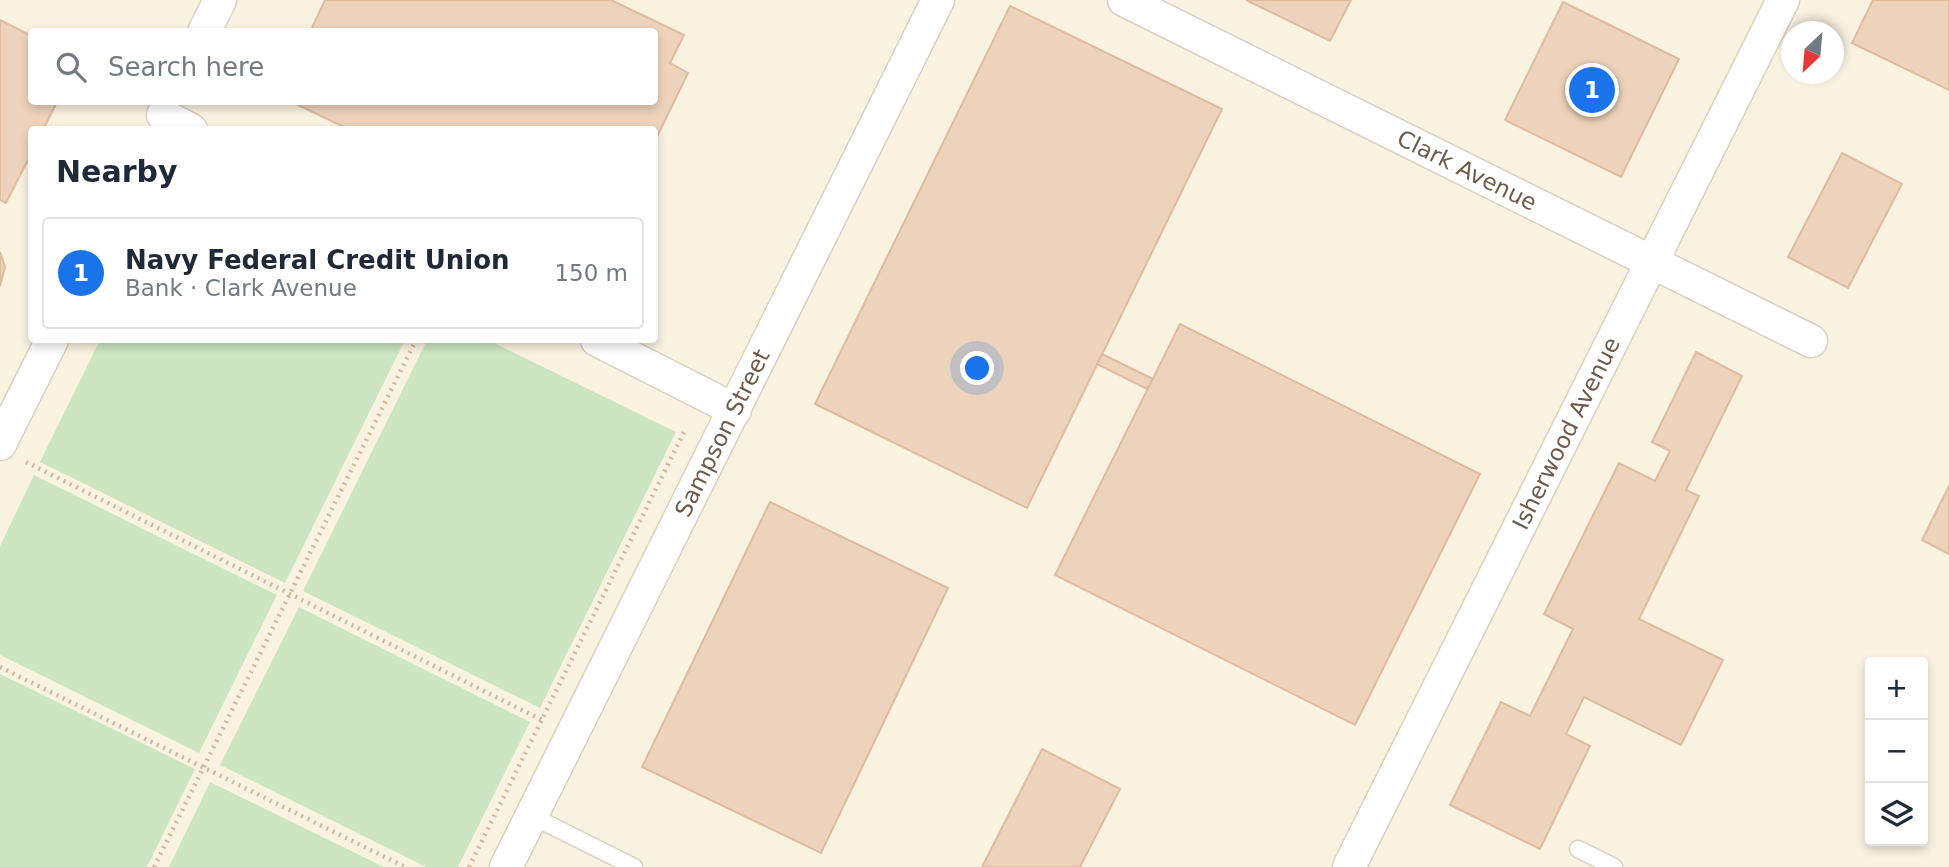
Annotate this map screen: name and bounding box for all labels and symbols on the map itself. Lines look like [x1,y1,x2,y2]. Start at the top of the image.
north arrow [1781,21,1844,84]
pin: 1 [1569,64,1615,116]
street label: Clark Avenue [1393,125,1541,216]
street label: Isherwood Avenue [1507,333,1625,534]
street label: Sampson Street [670,345,775,521]
your location [960,351,994,385]

